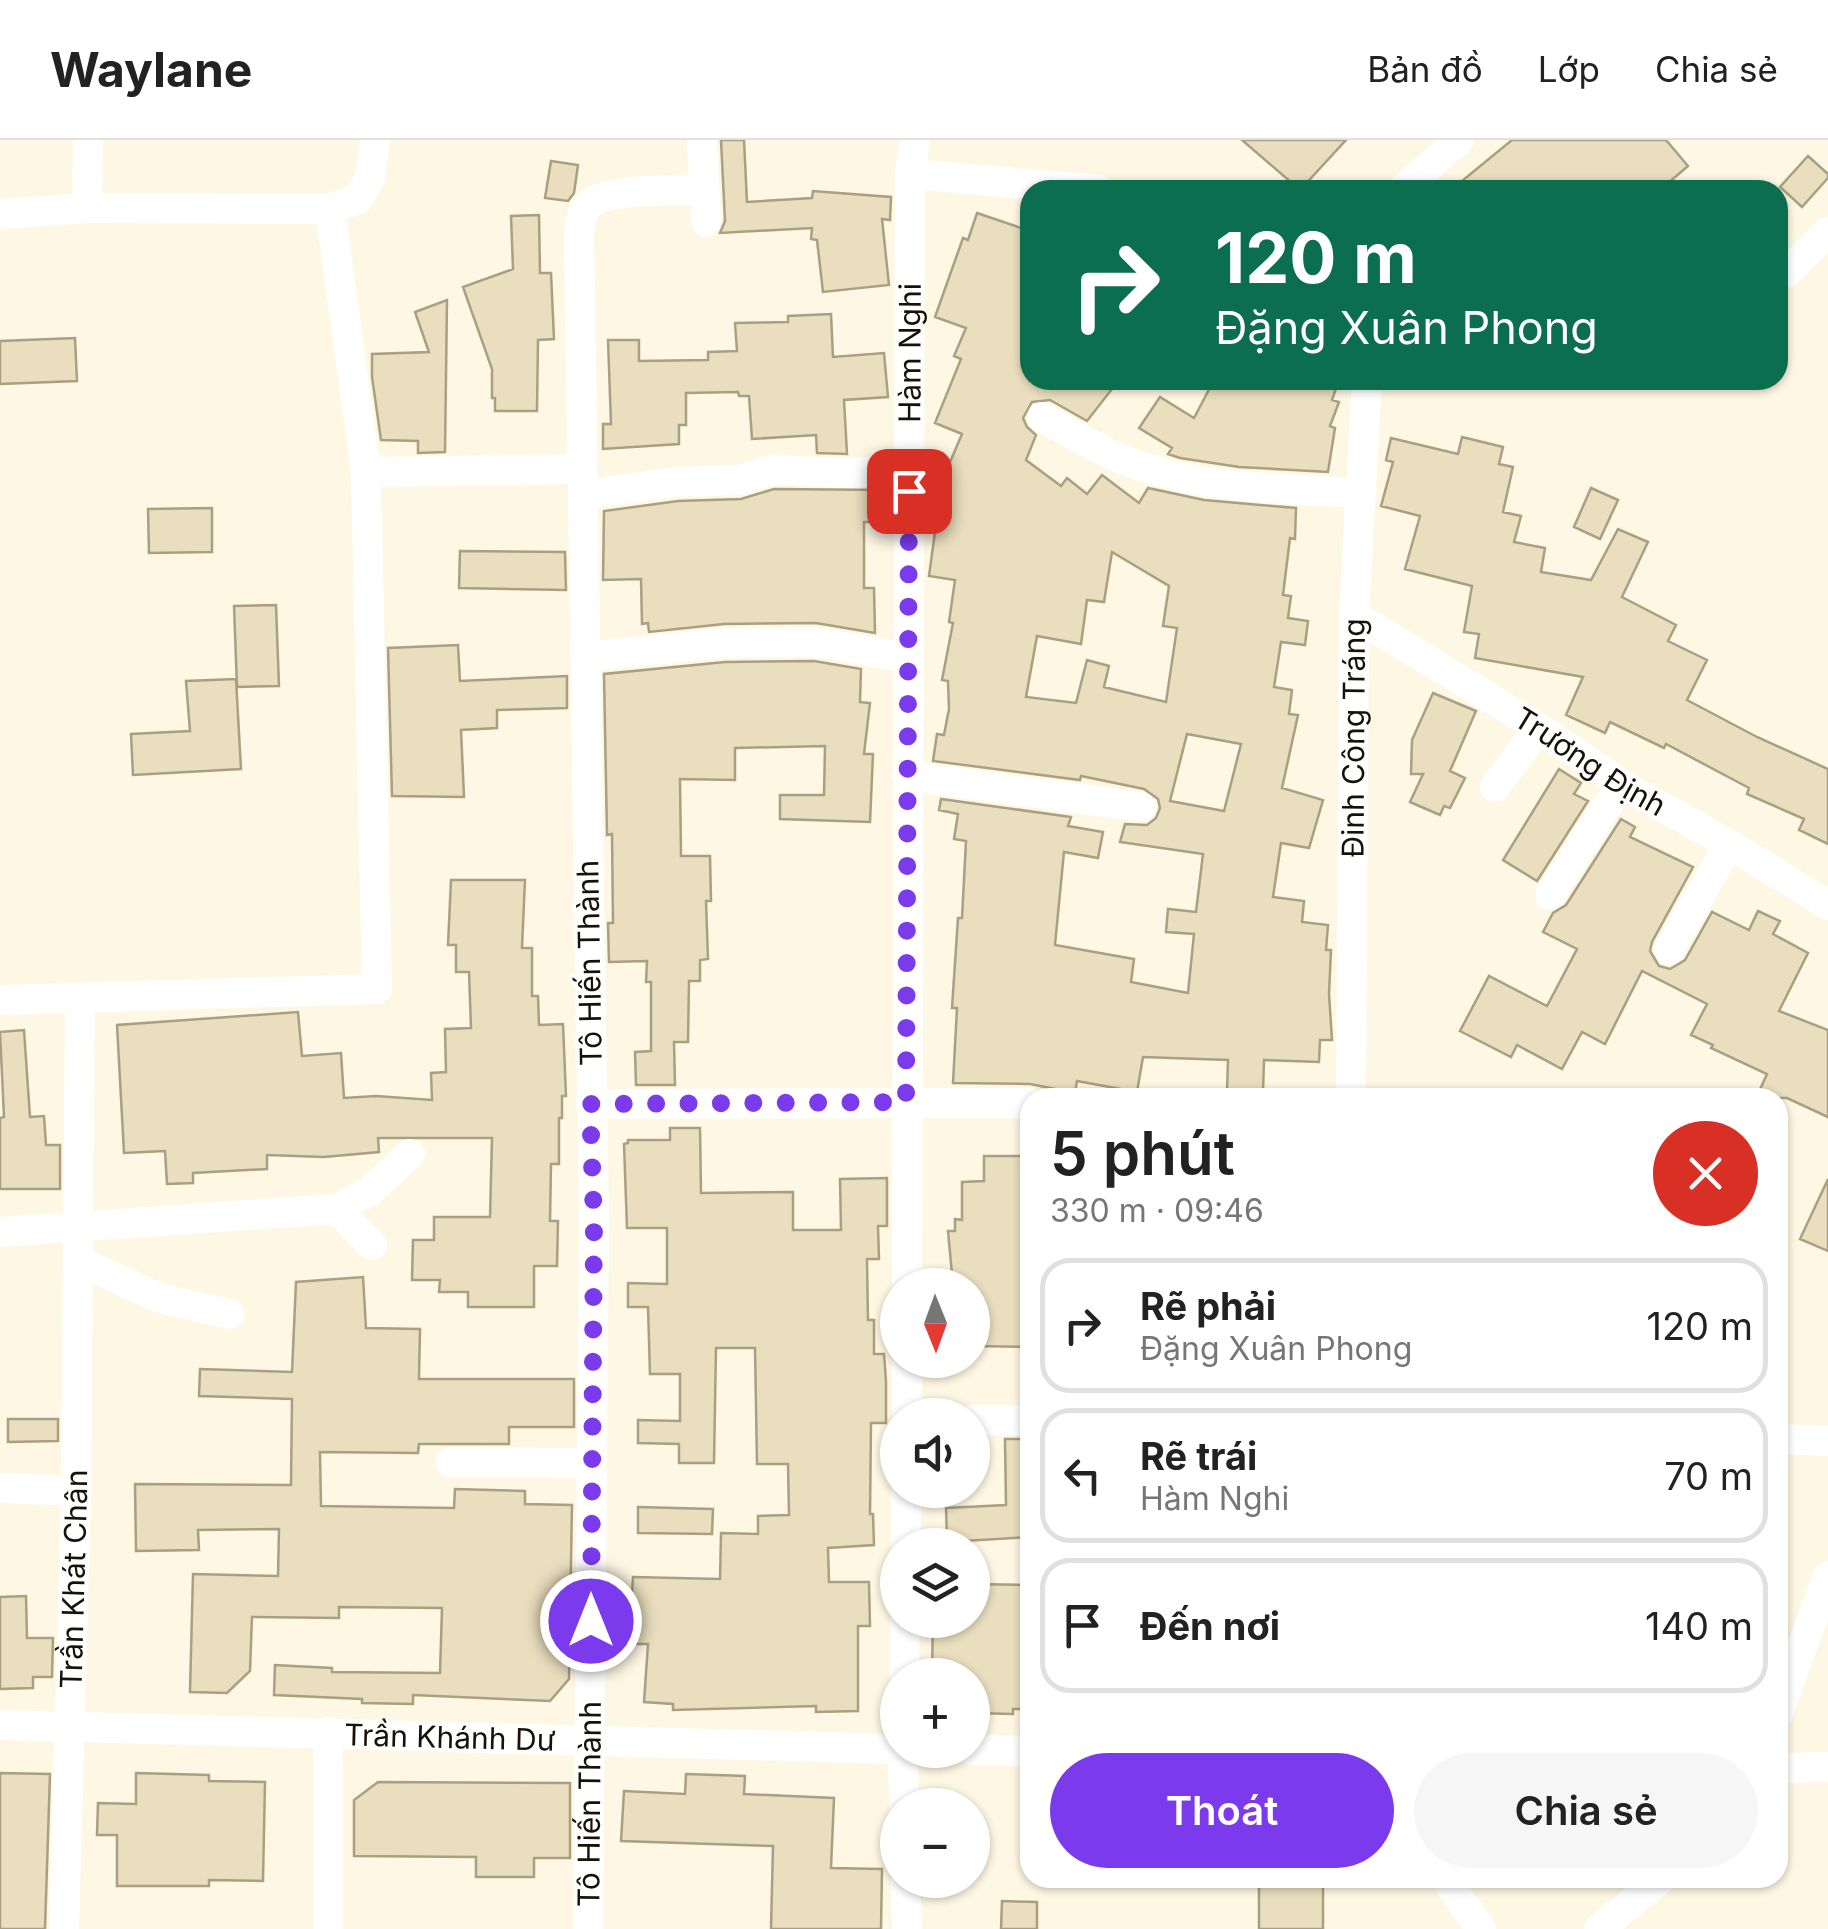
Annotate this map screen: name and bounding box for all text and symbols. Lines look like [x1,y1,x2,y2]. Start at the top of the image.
text: Waylane [50,40,252,99]
text: Bản đồ [1367,48,1483,90]
text: Lớp [1538,48,1600,90]
text: Chia sẻ [1655,48,1778,90]
text: 120 m [1215,215,1417,300]
icon: right [1050,220,1180,350]
street label: Hàm Nghi [891,283,928,423]
text: Đặng Xuân Phong [1215,300,1598,355]
pin [867,449,952,534]
icon: arrive [882,464,937,519]
street label: Đinh Công Tráng [1334,618,1372,858]
street label: Trương Định [1508,699,1672,823]
street label: Tô Hiến Thành [569,860,609,1066]
text: 5 phút [1050,1117,1235,1189]
button: close [1653,1121,1758,1226]
text: 330 m · 09:46 [1050,1191,1264,1230]
north arrow [880,1268,990,1378]
map controls [880,1268,990,1898]
text: Rẽ phải [1140,1283,1276,1329]
icon: right [1055,1298,1110,1353]
text: 120 m [1646,1303,1753,1349]
text: Đặng Xuân Phong [1140,1329,1412,1368]
button: sound [880,1398,990,1508]
text: Rẽ trái [1140,1433,1257,1479]
icon: left [1055,1448,1110,1503]
text: 70 m [1664,1453,1753,1499]
street label: Trần Khát Chân [53,1469,94,1689]
text: Hàm Nghi [1140,1479,1289,1518]
button: layers [880,1528,990,1638]
position arrow [539,1569,643,1673]
icon: arrive [1055,1598,1110,1653]
text: Đến nơi [1140,1603,1280,1649]
text: 140 m [1645,1603,1753,1649]
button: + [880,1658,990,1768]
street label: Tô Hiến Thành [570,1701,608,1907]
street label: Trần Khánh Dư [344,1716,556,1758]
button: Thoát [1050,1753,1394,1868]
button: Chia sẻ [1414,1753,1758,1868]
button: − [880,1788,990,1898]

